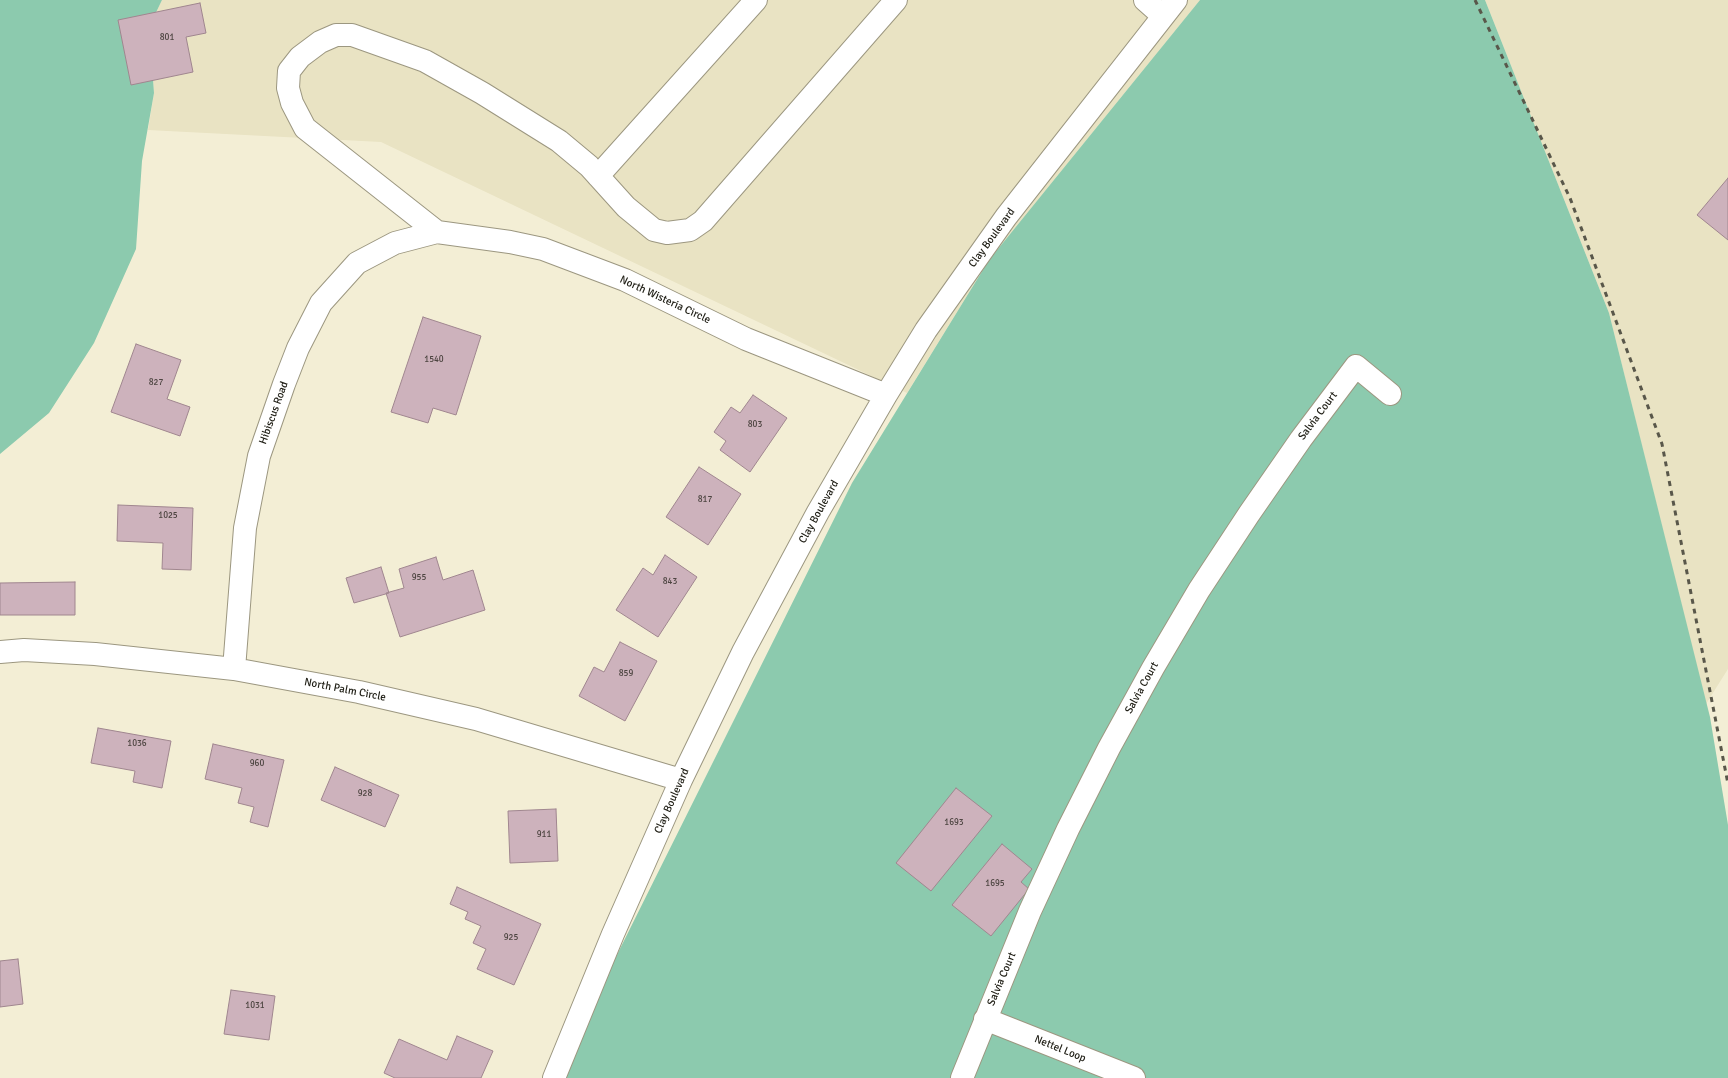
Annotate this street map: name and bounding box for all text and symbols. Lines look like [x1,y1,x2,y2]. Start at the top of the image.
house number: 801 [160,33,174,43]
street label: Clay Boulevard [966,206,1018,270]
street label: North Wisteria Circle [618,273,712,327]
house number: 1540 [424,355,444,365]
house number: 827 [149,378,163,388]
street label: Hibiscus Road [257,380,291,446]
street label: Salvia Court [1296,389,1340,443]
house number: 803 [748,420,762,430]
street label: Clay Boulevard [796,478,842,546]
house number: 817 [698,495,712,505]
house number: 1025 [158,511,178,521]
house number: 955 [412,573,426,583]
house number: 843 [663,577,677,587]
street label: Salvia Court [1122,660,1162,716]
house number: 859 [619,669,633,679]
street label: North Palm Circle [303,676,387,704]
house number: 1036 [127,739,147,749]
house number: 960 [250,759,264,769]
street label: Clay Boulevard [652,766,692,836]
house number: 928 [358,789,372,799]
house number: 1693 [944,818,964,828]
house number: 911 [537,830,551,840]
house number: 1695 [985,879,1005,889]
house number: 925 [504,933,518,943]
street label: Salvia Court [985,950,1019,1008]
house number: 1031 [245,1001,265,1011]
street label: Nettel Loop [1032,1033,1088,1065]

